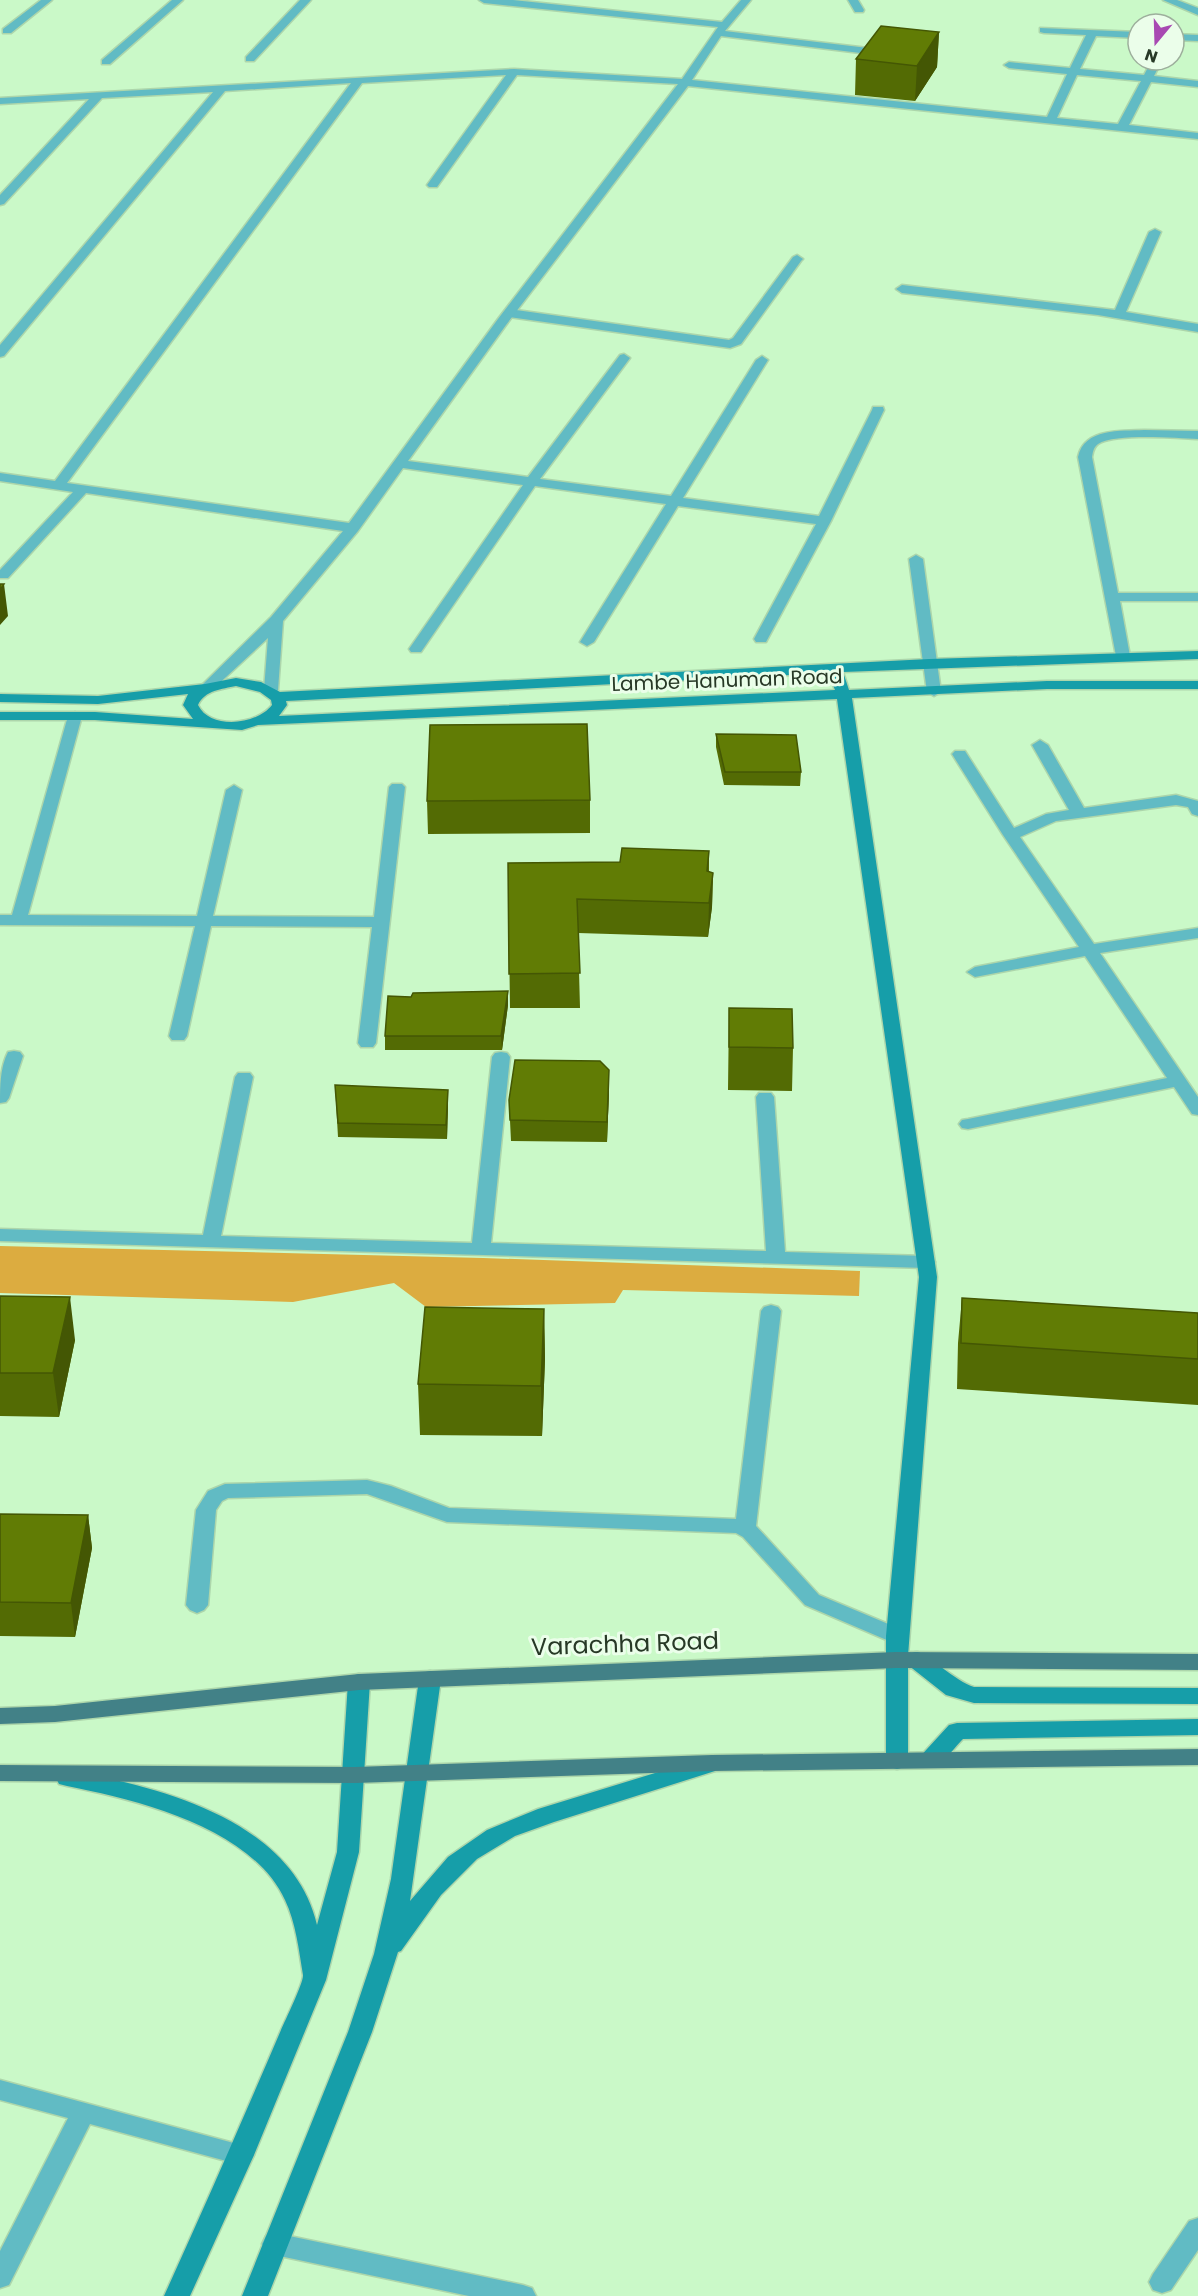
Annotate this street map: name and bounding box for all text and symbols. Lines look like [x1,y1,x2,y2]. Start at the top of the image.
north arrow [1126,12,1186,72]
text: N [1142,43,1161,69]
street label: Lambe Hanuman Road [611,662,843,698]
street label: Varachha Road [530,1624,719,1663]

